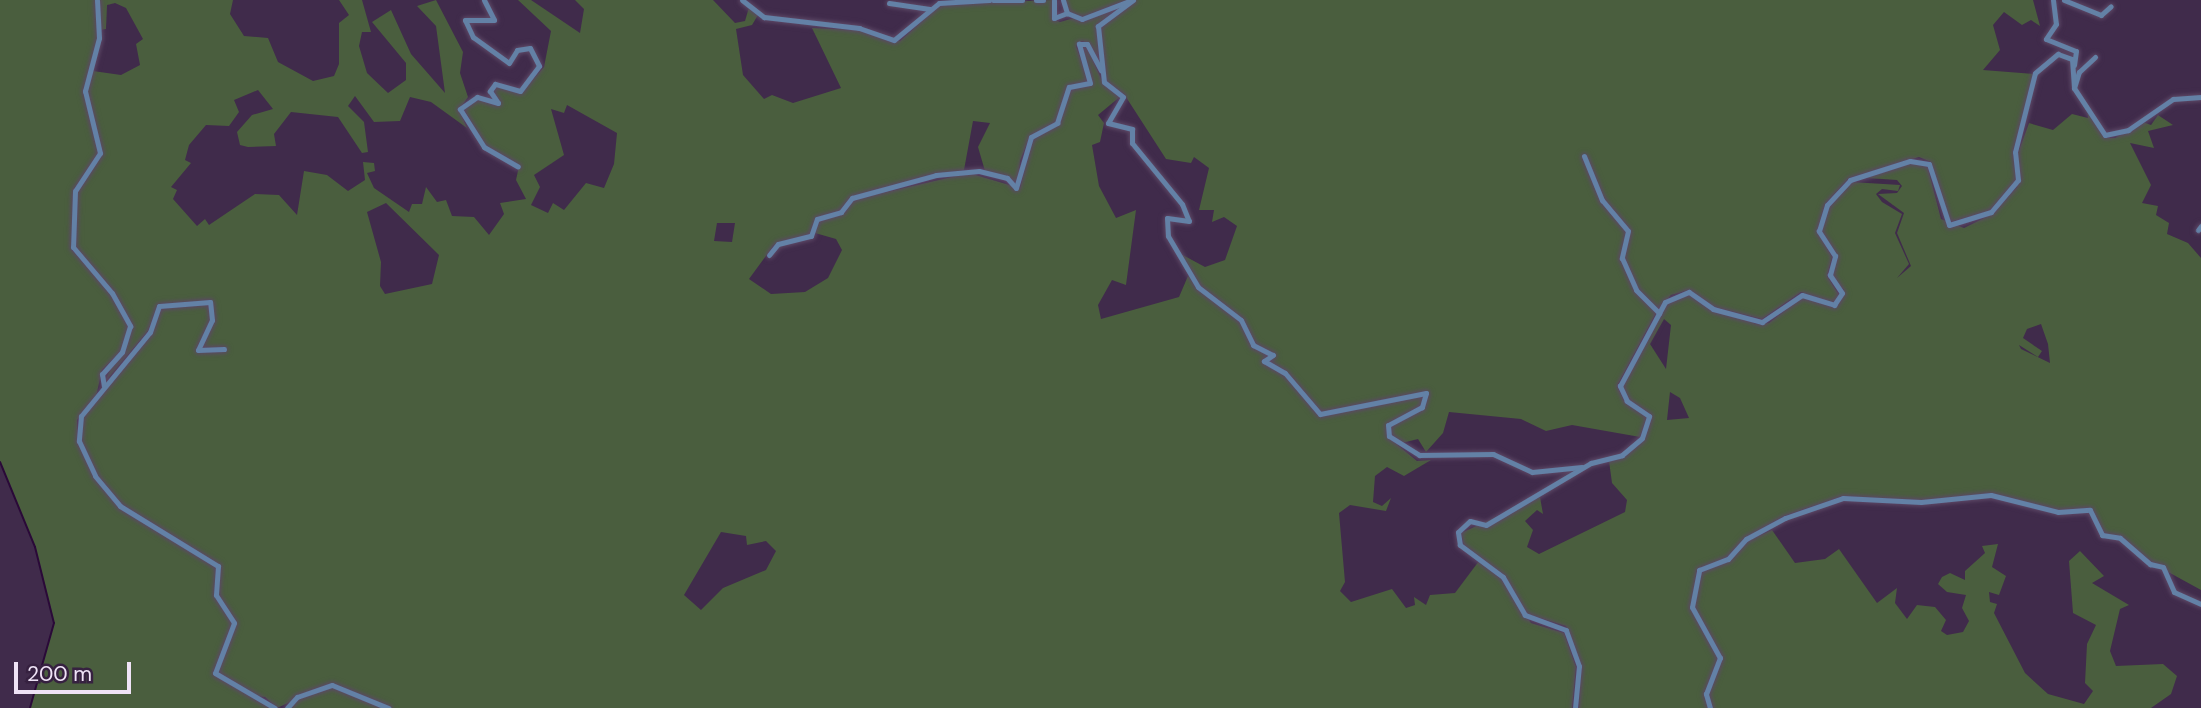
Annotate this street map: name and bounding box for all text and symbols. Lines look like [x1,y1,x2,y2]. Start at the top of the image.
scale bar [18,648,135,692]
text: 200 m [27,660,92,688]

